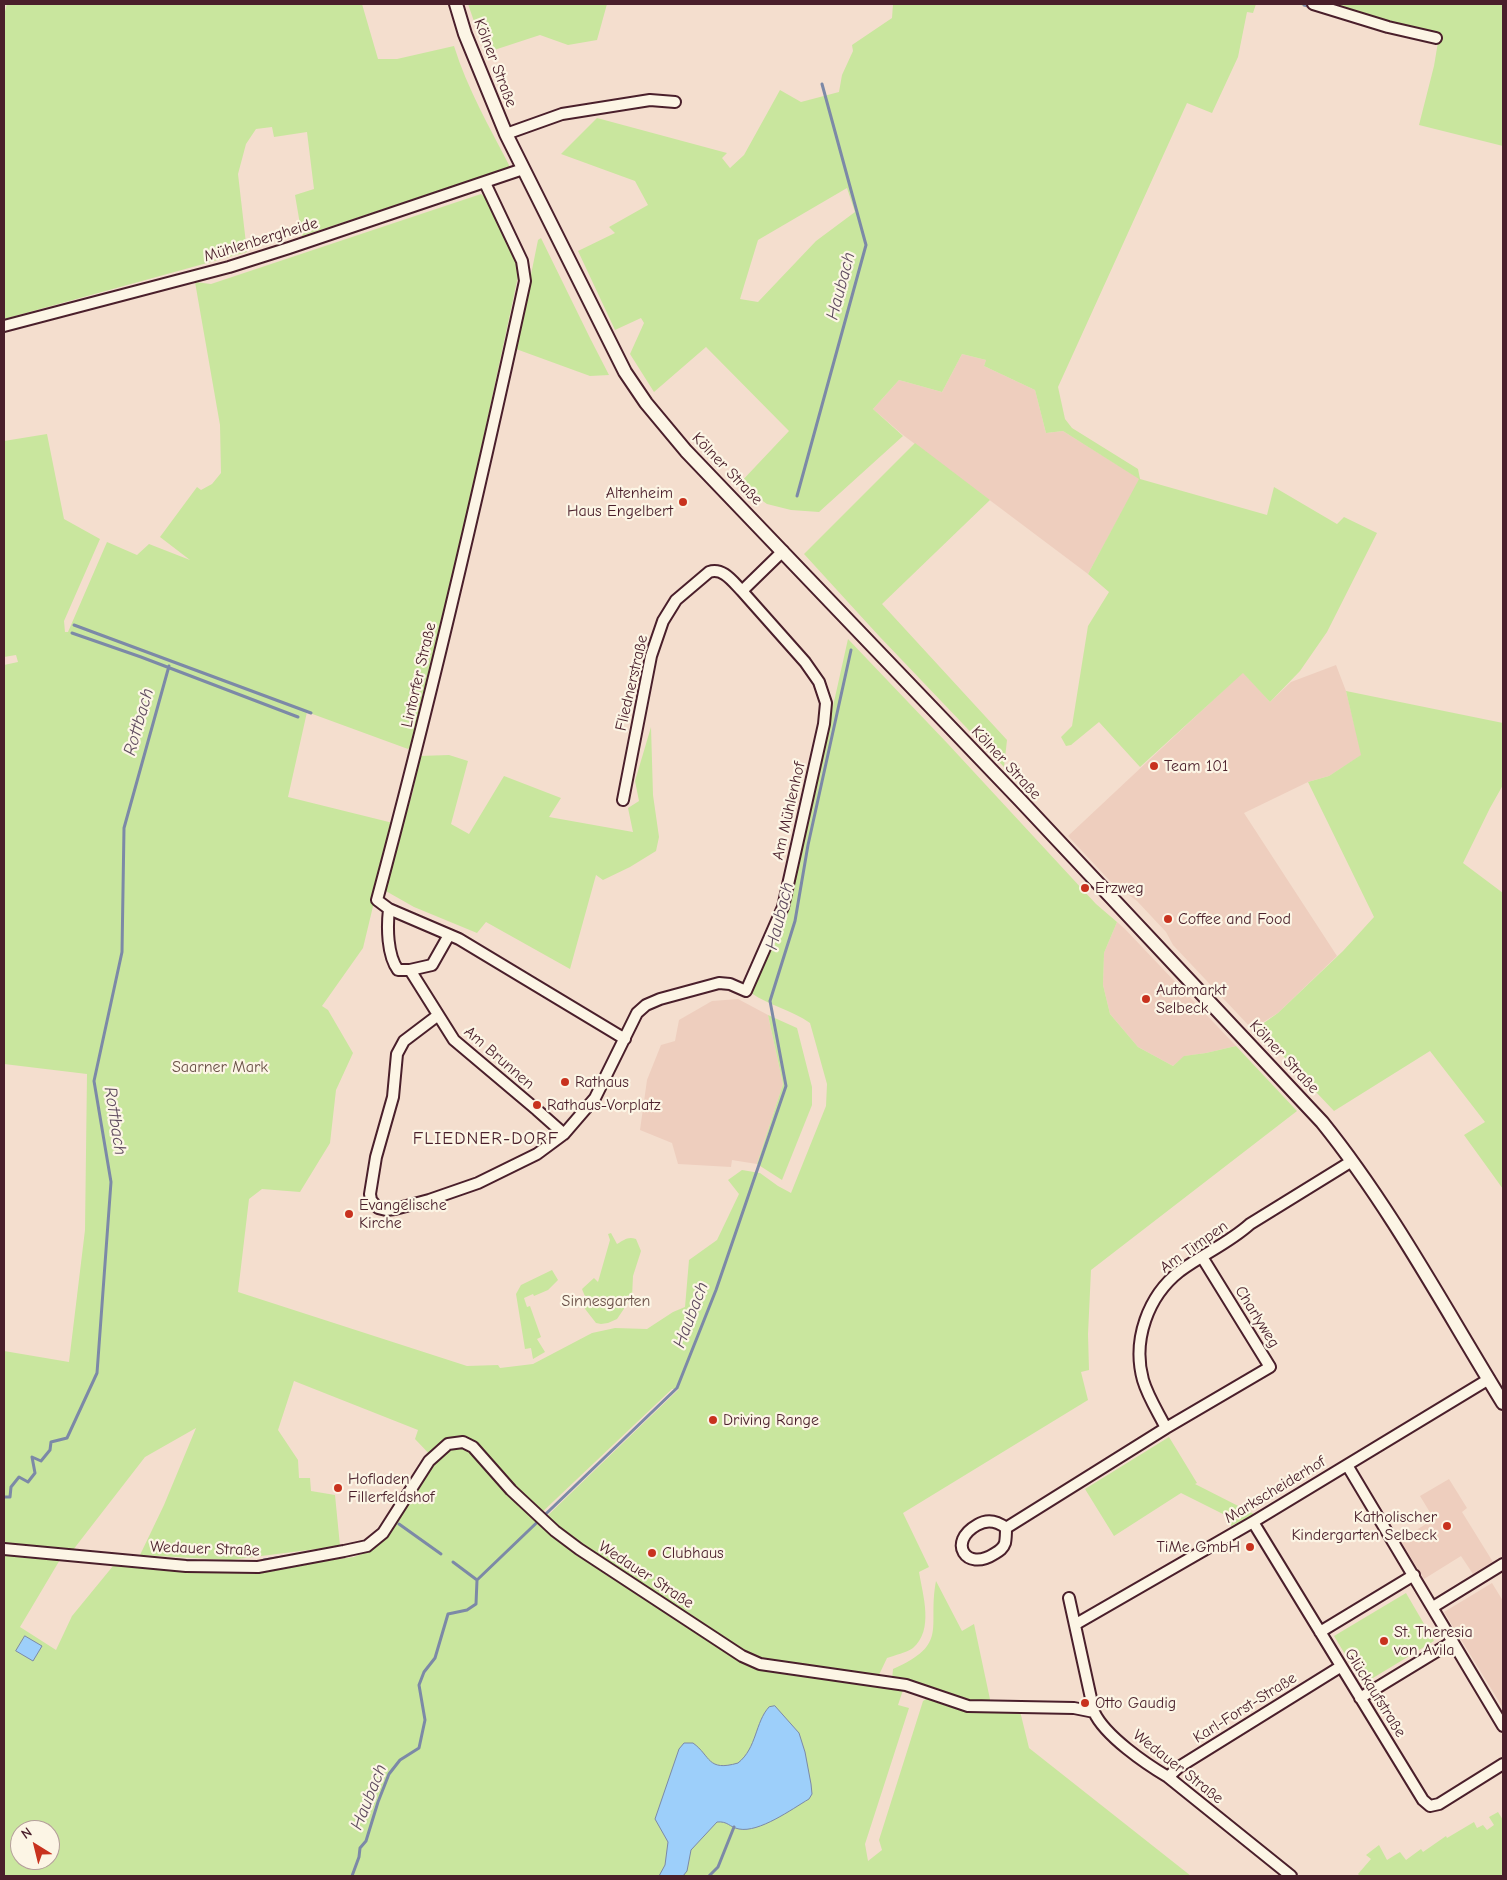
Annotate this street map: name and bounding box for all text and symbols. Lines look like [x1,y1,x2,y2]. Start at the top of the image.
street label: Kölner Straße [469,16,521,110]
street label: Mühlenbergheide [202,214,320,266]
water label: Haubach [822,250,860,322]
street label: Kölner Straße [688,429,766,509]
place label: Altenheim Haus Engelbert [567,483,673,521]
marker: Altenheim Haus Engelbert [677,496,689,508]
street label: Lintorfer Straße [398,620,440,730]
street label: Fliednerstraße [612,633,652,733]
water label: Rottbach [119,686,159,758]
street label: Kölner Straße [967,722,1045,804]
place label: Team 101 [1164,756,1228,776]
street label: Am Mühlenhof [768,760,810,862]
marker: Team 101 [1148,760,1160,772]
place label: Erzweg [1095,878,1144,898]
water label: Haubach [761,880,799,952]
marker: Erzweg [1079,882,1091,894]
place label: Coffee and Food [1178,909,1291,929]
marker: Coffee and Food [1162,913,1174,925]
place label: Automarkt Selbeck [1156,980,1226,1018]
marker: Automarkt Selbeck [1140,993,1152,1005]
street label: Kölner Straße [1245,1016,1323,1098]
street label: Am Brunnen [460,1022,538,1094]
park label: Saarner Mark [172,1057,268,1077]
place label: Rathaus [575,1072,629,1092]
marker: Rathaus [559,1076,571,1088]
water label: Rottbach [99,1085,131,1157]
place label: Rathaus-Vorplatz [547,1095,661,1115]
marker: Rathaus-Vorplatz [531,1099,543,1111]
district label: FLIEDNER-DORF [411,1128,561,1150]
place label: Evangelische Kirche [359,1195,447,1233]
marker: Evangelische Kirche [343,1208,355,1220]
street label: Am Timpen [1156,1217,1232,1277]
water label: Haubach [669,1279,713,1351]
street label: Charlyweg [1230,1282,1284,1352]
park label: Sinnesgarten [562,1291,650,1311]
place label: Driving Range [723,1410,819,1430]
marker: Driving Range [707,1414,719,1426]
street label: Markscheiderhof [1221,1452,1329,1528]
place label: Hofladen Fillerfeldshof [348,1469,435,1507]
marker: Hofladen Fillerfeldshof [332,1482,344,1494]
place label: Katholischer Kindergarten Selbeck [1291,1507,1437,1545]
marker: Katholischer Kindergarten Selbeck [1441,1520,1453,1532]
street label: Wedauer Straße [150,1537,260,1561]
street label: Wedauer Straße [595,1537,697,1613]
place label: TiMe GmbH [1156,1537,1240,1557]
marker: TiMe GmbH [1244,1541,1256,1553]
place label: Clubhaus [662,1543,724,1563]
marker: Clubhaus [646,1547,658,1559]
place label: St. Theresia von Avila [1394,1622,1473,1660]
marker: St. Theresia von Avila [1378,1635,1390,1647]
street label: Glückaufstraße [1340,1645,1410,1741]
street label: Karl-Forst-Straße [1190,1668,1300,1748]
place label: Otto Gaudig [1095,1693,1176,1713]
marker: Otto Gaudig [1079,1697,1091,1709]
street label: Wedauer Straße [1129,1726,1227,1808]
water label: Haubach [346,1761,392,1833]
north arrow [10,1820,60,1870]
text: N [18,1824,35,1843]

